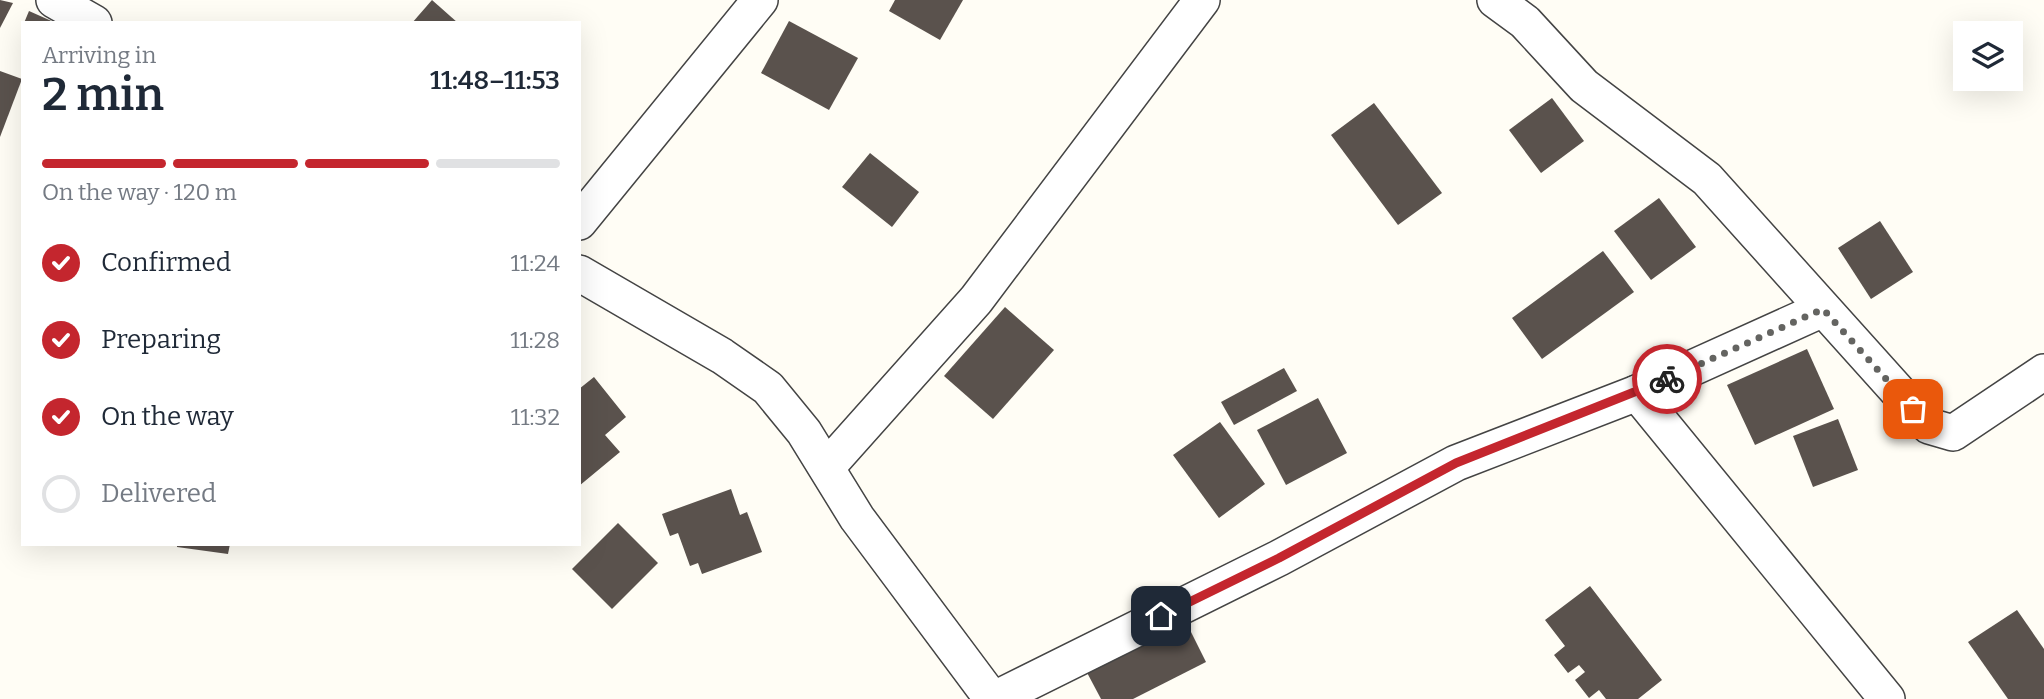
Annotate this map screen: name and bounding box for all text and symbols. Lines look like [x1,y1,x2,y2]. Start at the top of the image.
map controls [1953,21,2023,91]
button: layers [1953,21,2023,91]
text: Arriving in [42,41,156,69]
text: 11:48–11:53 [430,65,560,96]
text: 2 min [42,67,164,122]
text: On the way · 120 m [42,178,237,206]
icon: check [42,244,80,282]
text: Confirmed [101,247,231,278]
text: 11:24 [511,249,560,277]
icon: check [42,321,80,359]
text: Preparing [101,324,221,355]
text: 11:28 [510,326,560,354]
courier [1632,344,1702,414]
icon: bike [1648,360,1686,398]
pin [1883,379,1943,439]
icon: bag [1894,390,1932,428]
icon: check [42,398,80,436]
text: On the way [101,401,234,432]
text: 11:32 [511,403,560,431]
text: Delivered [101,478,216,509]
pin [1131,586,1191,646]
icon: home [1142,597,1180,635]

